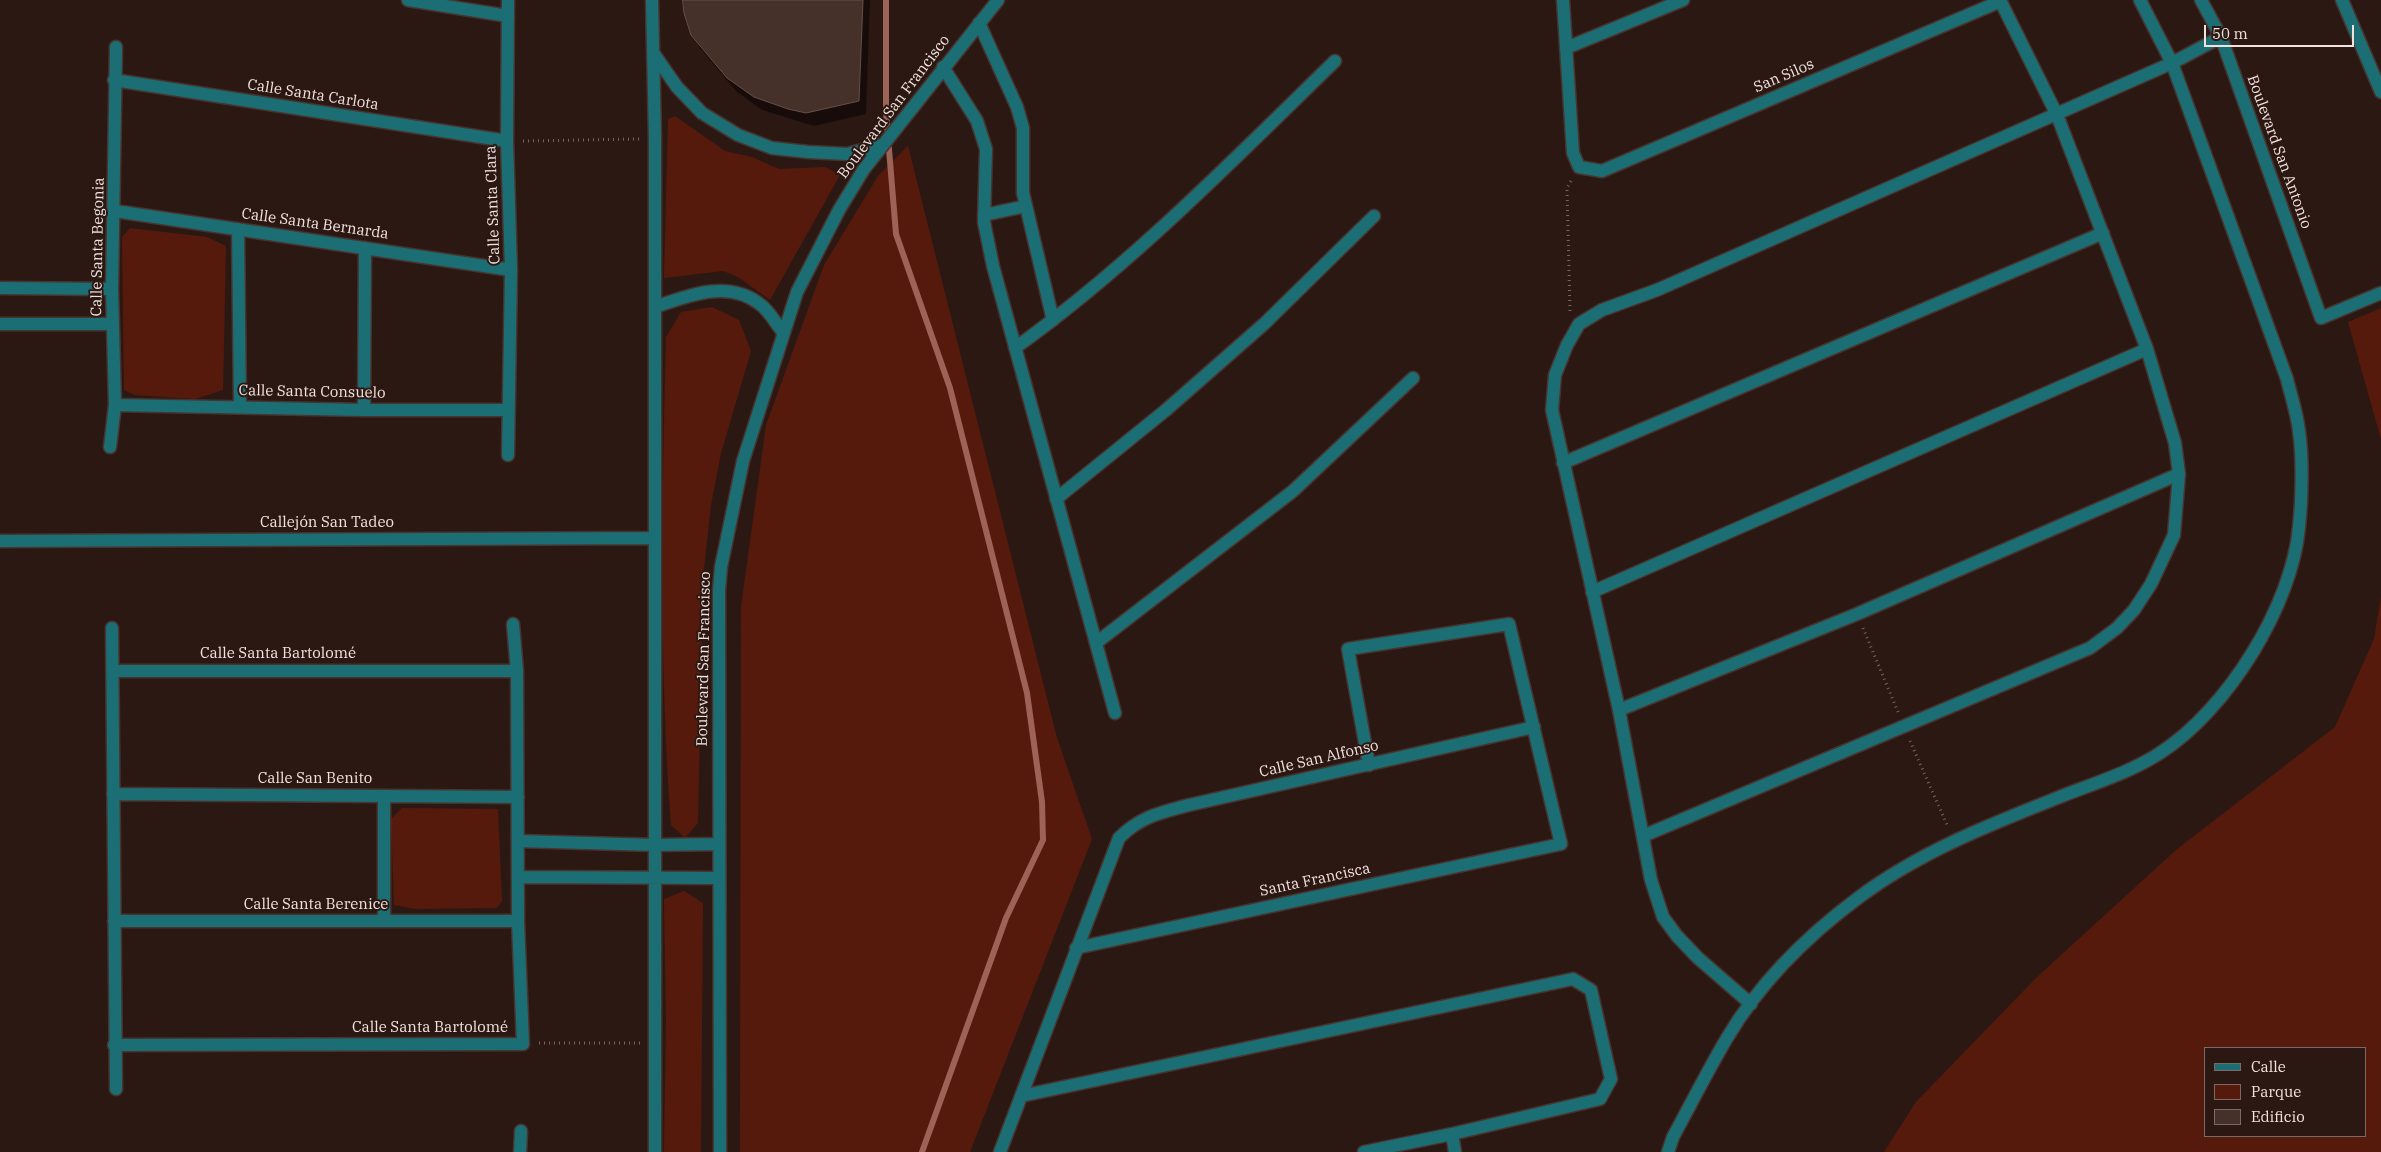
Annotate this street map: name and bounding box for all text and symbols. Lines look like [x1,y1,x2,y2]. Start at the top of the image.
scale bar [2206,15,2356,47]
text: 50 m [2212,24,2248,43]
street label: Boulevard San Francisco [834,32,954,182]
street label: San Silos [1751,55,1817,97]
street label: Boulevard San Antonio [2243,73,2315,231]
street label: Calle Santa Carlota [246,76,380,114]
street label: Calle Santa Clara [482,145,504,265]
street label: Calle Santa Begonia [88,177,108,317]
street label: Calle Santa Bernarda [240,205,390,243]
street label: Calle Santa Consuelo [238,382,386,402]
street label: Callejón San Tadeo [260,514,394,532]
street label: Boulevard San Francisco [693,571,715,747]
street label: Calle Santa Bartolomé [200,645,356,663]
street label: Calle San Alfonso [1258,737,1380,781]
street label: Calle San Benito [258,770,372,788]
street label: Santa Francisca [1258,859,1372,901]
street label: Calle Santa Berenice [244,896,388,914]
street label: Calle Santa Bartolomé [352,1019,508,1037]
legend [2204,1047,2366,1137]
text: Calle [2251,1057,2286,1076]
text: Parque [2251,1082,2301,1101]
text: Edificio [2251,1107,2305,1126]

